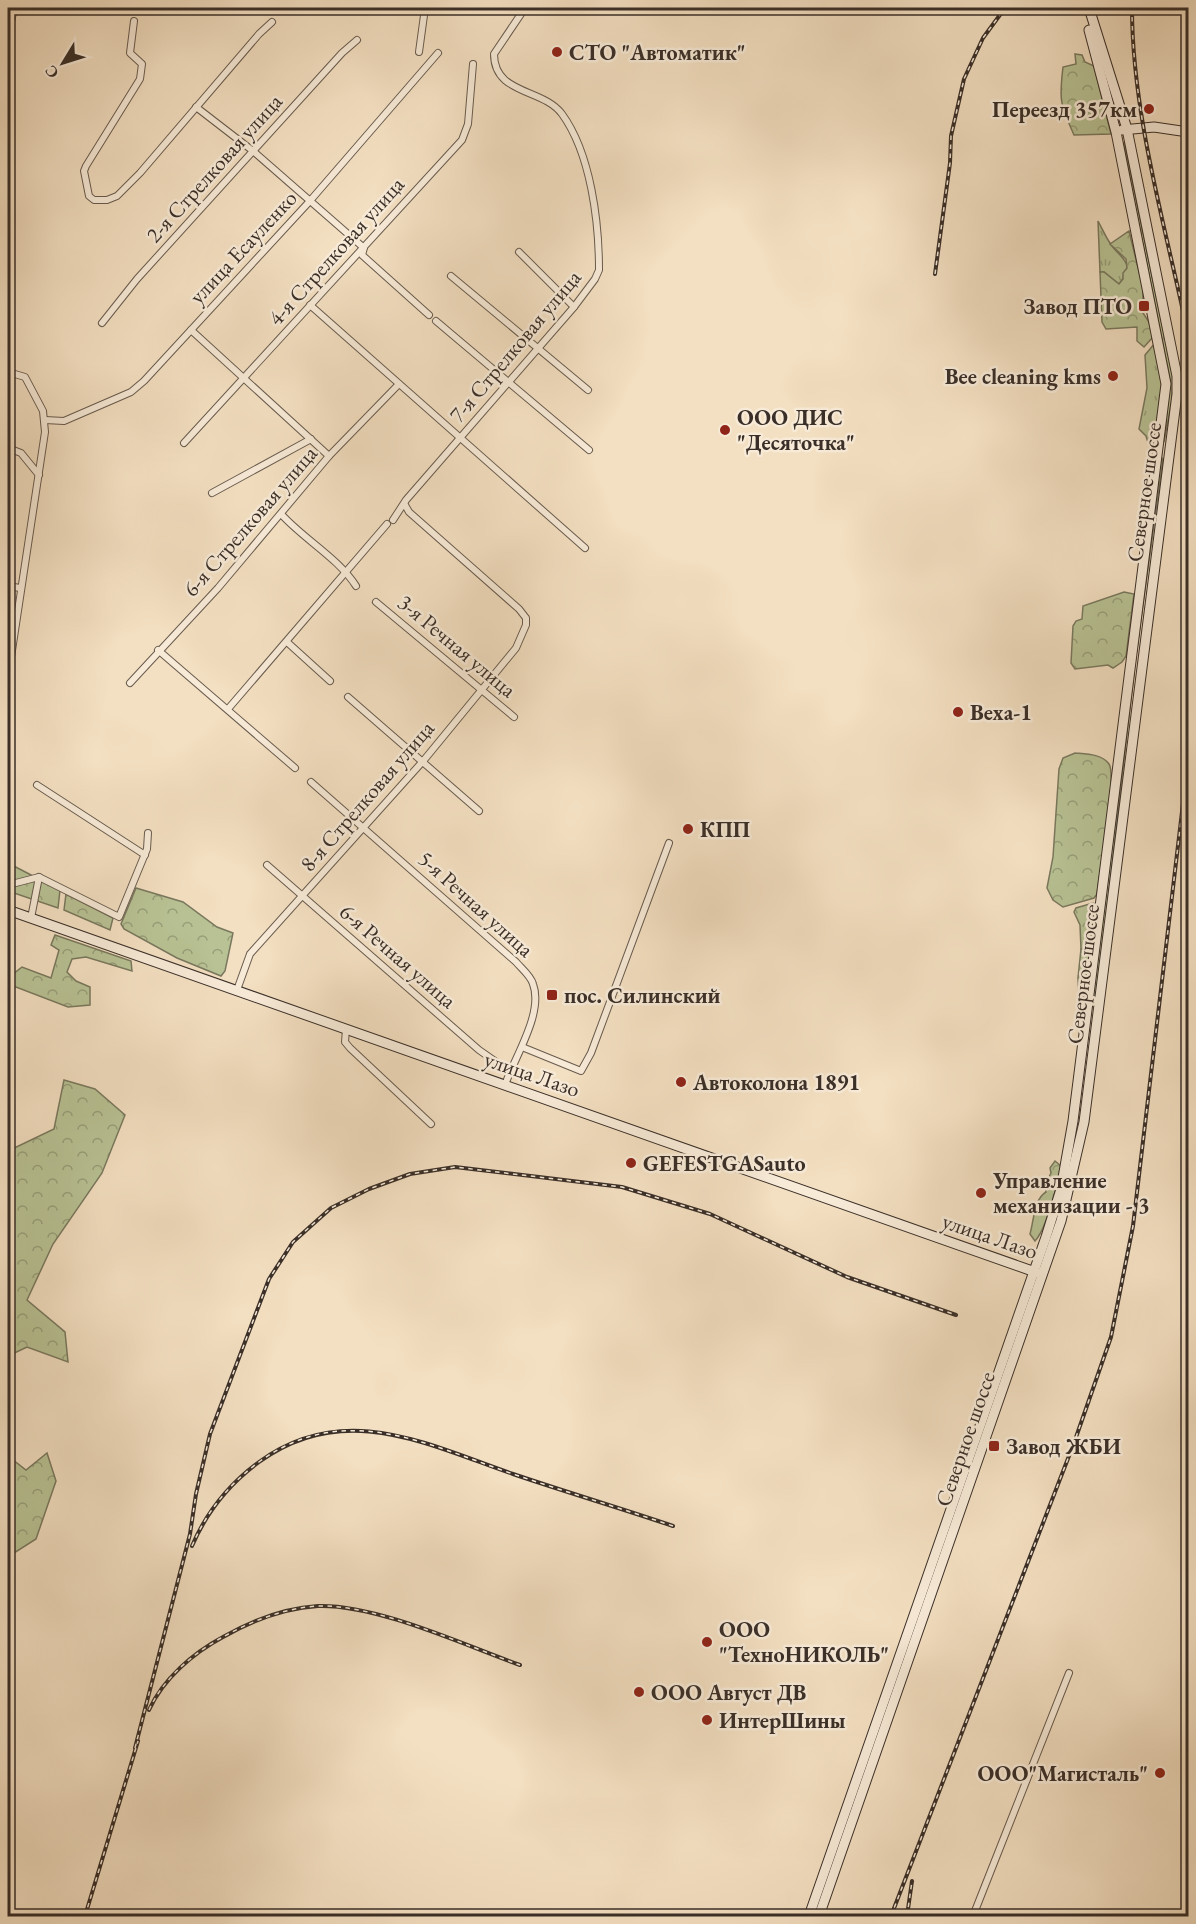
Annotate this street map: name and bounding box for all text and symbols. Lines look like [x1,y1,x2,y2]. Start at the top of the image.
north arrow [33,33,93,93]
place label: СТО "Автоматик" [569,38,746,67]
marker: СТО "Автоматик" [550,45,564,59]
text: С [40,61,63,83]
street label: 2-я Стрелковая улица [139,87,289,249]
place label: Переезд 357км [992,95,1137,124]
marker: Переезд 357км [1142,102,1156,116]
street label: 4-я Стрелковая улица [261,170,411,332]
street label: улица Есауленко [183,184,303,310]
street label: 7-я Стрелковая улица [443,263,588,428]
place label: Завод ПТО [1023,292,1132,321]
marker: Завод ПТО [1137,299,1151,313]
place label: Bee cleaning kms [945,362,1101,391]
marker: Bee cleaning kms [1106,369,1120,383]
place label: ООО ДИС "Десяточка" [737,403,855,457]
street label: Северное шоссе [1120,420,1168,564]
marker: ООО ДИС "Десяточка" [718,423,732,437]
street label: 6-я Стрелковая улица [176,439,324,602]
street label: 3-я Речная улица [392,588,522,704]
place label: Веха-1 [970,698,1032,727]
marker: Веха-1 [951,705,965,719]
street label: 8-я Стрелковая улица [293,714,441,877]
place label: КПП [700,815,750,844]
marker: КПП [681,822,695,836]
street label: 5-я Речная улица [412,844,540,964]
street label: 6-я Речная улица [333,897,463,1015]
street label: Северное шоссе [1060,902,1106,1046]
place label: пос. Силинский [564,981,721,1010]
marker: пос. Силинский [545,988,559,1002]
street label: улица Лазо [480,1044,584,1104]
place label: Автоколона 1891 [692,1068,860,1097]
marker: Автоколона 1891 [674,1075,688,1089]
place label: GEFESTGASauto [643,1149,805,1178]
marker: GEFESTGASauto [624,1156,638,1170]
place label: Управление механизации - 3 [992,1166,1150,1220]
marker: Управление механизации - 3 [974,1186,988,1200]
street label: улица Лазо [938,1206,1042,1266]
street label: Северное шоссе [928,1367,1002,1510]
place label: Завод ЖБИ [1006,1432,1121,1461]
marker: Завод ЖБИ [987,1439,1001,1453]
place label: ООО "ТехноНИКОЛЬ" [719,1615,889,1669]
marker: ООО "ТехноНИКОЛЬ" [700,1635,714,1649]
place label: ООО Август ДВ [651,1678,807,1707]
marker: ООО Август ДВ [632,1685,646,1699]
place label: ИнтерШины [719,1706,846,1735]
marker: ИнтерШины [700,1713,714,1727]
place label: ООО"Магисталь" [977,1759,1148,1788]
marker: ООО"Магисталь" [1153,1766,1167,1780]

